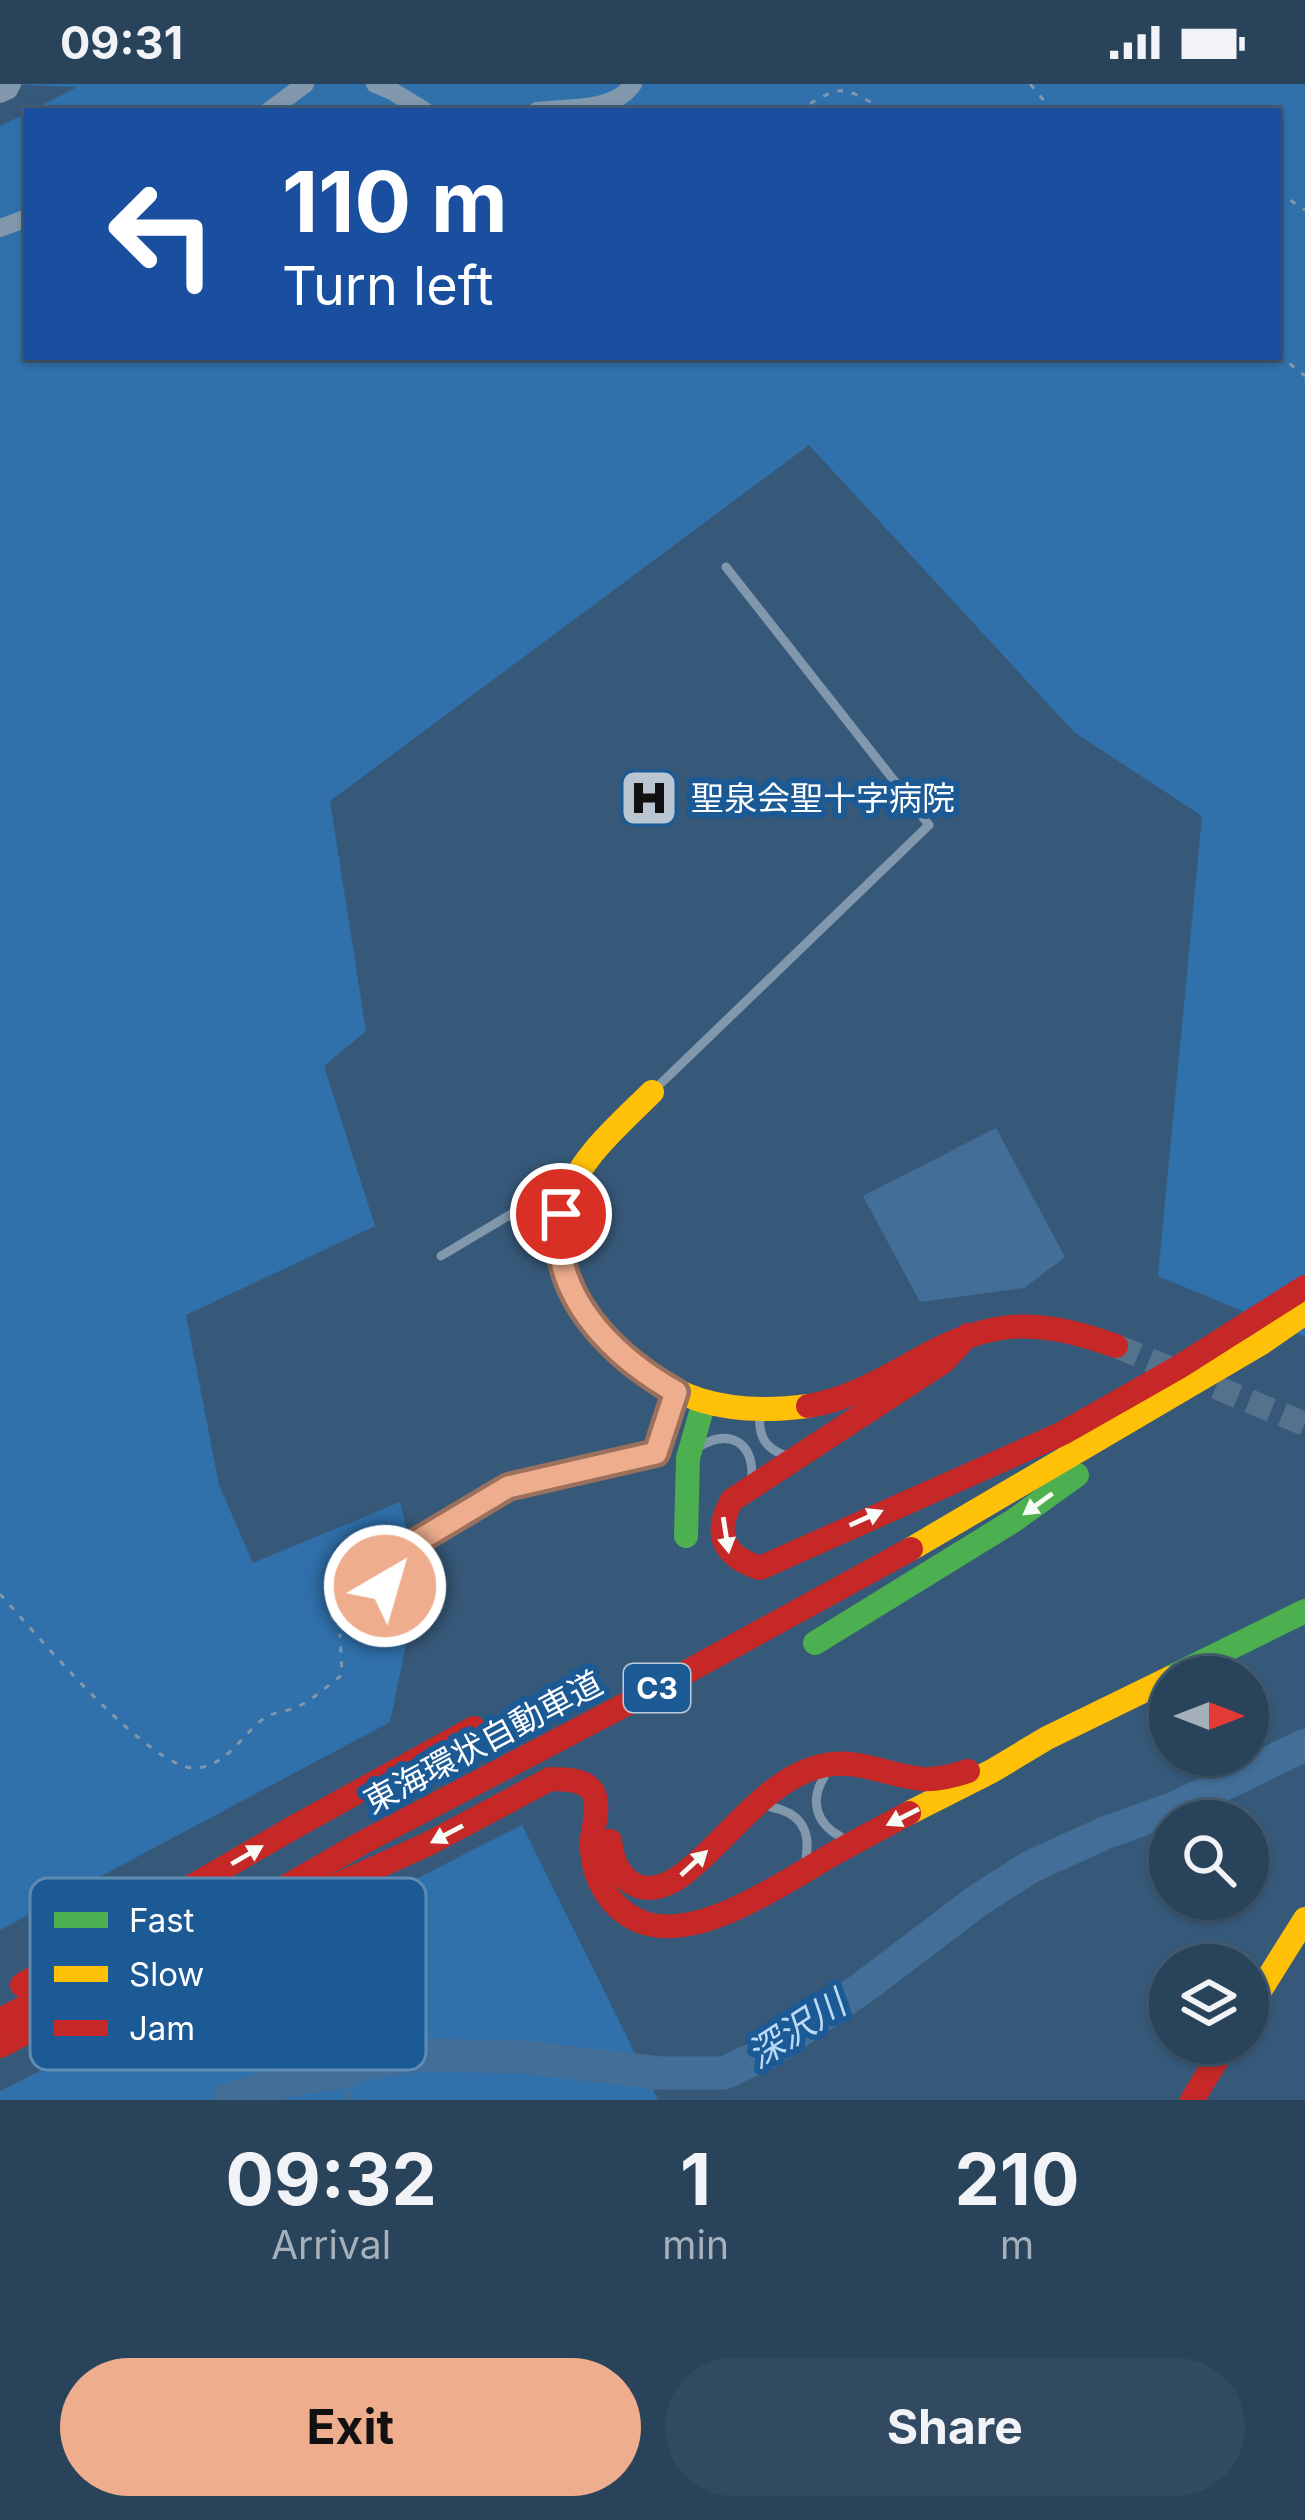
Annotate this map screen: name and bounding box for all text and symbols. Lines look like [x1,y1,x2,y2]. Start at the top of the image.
text: 09:31 [60,15,183,70]
text: 110 m [282,151,508,252]
icon: left [84,156,240,312]
text: Turn left [282,253,493,318]
hospital icon: 聖泉会聖十字病院 [618,767,680,829]
place label: 聖泉会聖十字病院 [691,778,955,818]
pin [510,1163,612,1265]
icon: arrive [528,1181,594,1247]
one-way arrow [1022,1491,1054,1515]
one-way arrow [849,1508,884,1528]
one-way arrow [718,1516,736,1554]
position arrow [322,1523,448,1649]
north arrow [1149,1656,1269,1776]
map controls [1149,1656,1269,2064]
street label: 東海環状自動車道 [357,1662,609,1822]
road number: C3 [624,1664,690,1712]
button: search [1149,1800,1269,1920]
one-way arrow [886,1807,920,1827]
one-way arrow [429,1823,464,1844]
one-way arrow [230,1845,263,1866]
one-way arrow [680,1850,709,1878]
legend [30,1878,426,2070]
text: Fast [129,1900,195,1940]
button: layers [1149,1944,1269,2064]
text: Slow [129,1954,204,1994]
water label: 深沢川 [739,1979,857,2077]
text: Jam [129,2008,195,2048]
text: 09:32 [226,2135,437,2222]
text: 1 [680,2135,711,2222]
text: 210 [954,2135,1079,2222]
text: Arrival [271,2221,391,2268]
text: min [662,2221,729,2268]
text: m [1000,2221,1034,2268]
button: Exit [60,2358,641,2496]
button: Share [665,2358,1245,2496]

